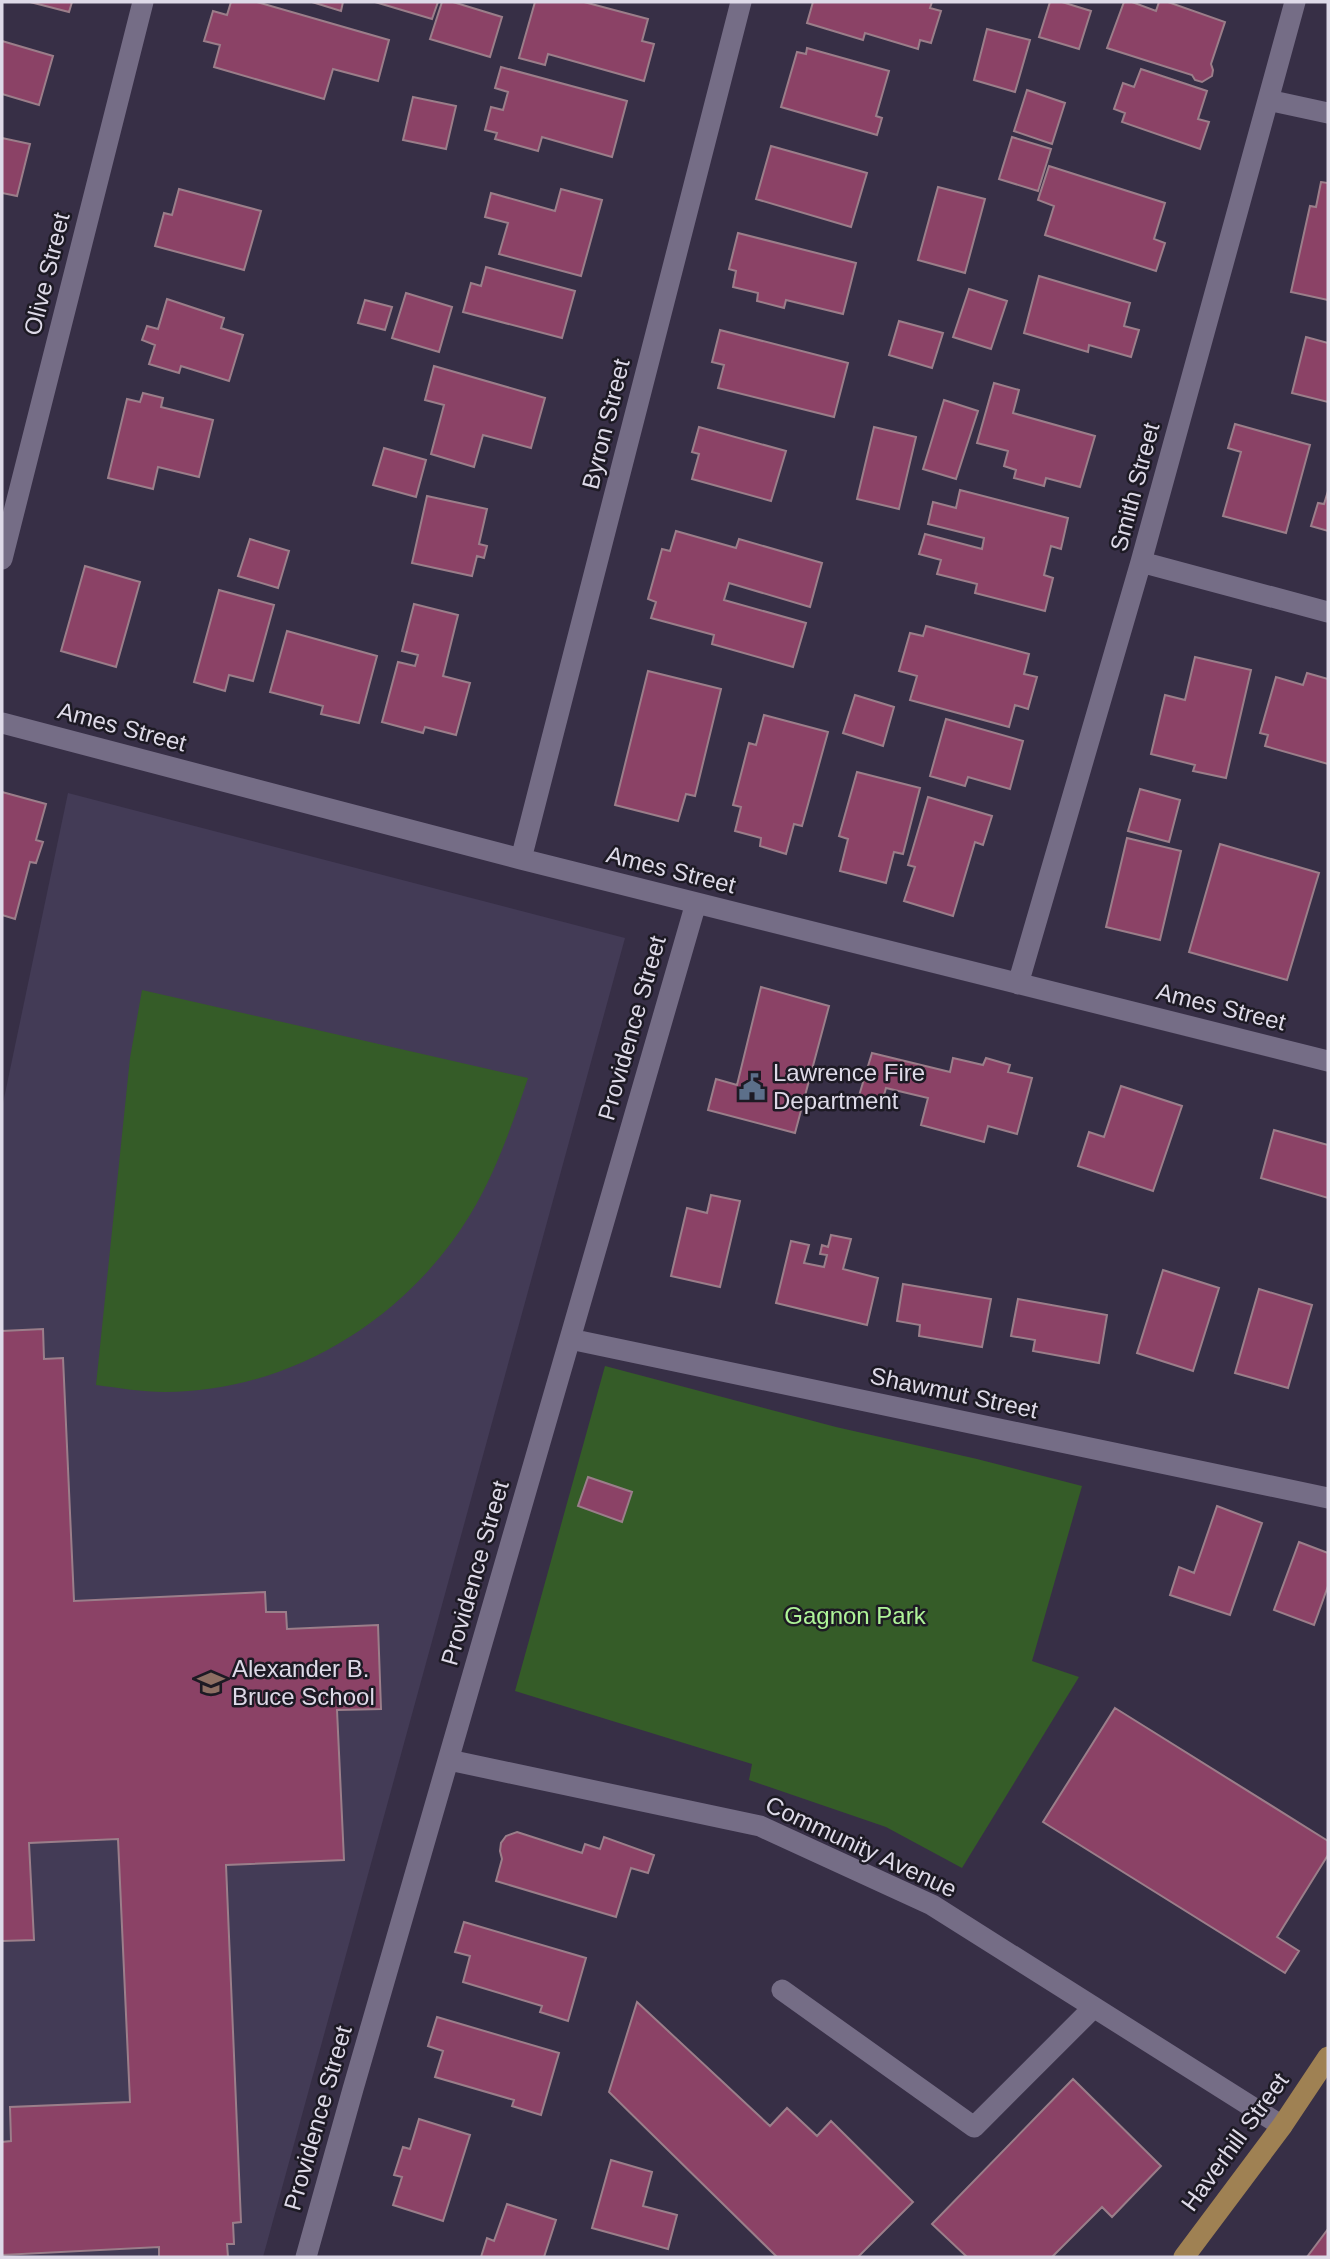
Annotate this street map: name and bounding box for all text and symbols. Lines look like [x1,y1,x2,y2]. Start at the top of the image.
street label: Olive Street [18,209,75,338]
street label: Byron Street [576,356,635,492]
street label: Smith Street [1104,419,1165,554]
street label: Ames Street [55,696,190,757]
street label: Ames Street [604,840,739,899]
street label: Providence Street [592,932,671,1123]
street label: Ames Street [1154,977,1289,1036]
place label: Lawrence Fire Department [773,1059,925,1114]
public building icon: Lawrence Fire Department [737,1072,767,1102]
street label: Shawmut Street [868,1362,1041,1424]
street label: Providence Street [435,1477,514,1668]
park label: Gagnon Park [784,1602,927,1629]
place label: Alexander B. Bruce School [232,1655,375,1710]
school or university icon: Alexander B. Bruce School [196,1668,226,1698]
street label: Community Avenue [761,1790,961,1903]
street label: Providence Street [278,2022,357,2213]
street label: Haverhill Street [1175,2067,1294,2216]

